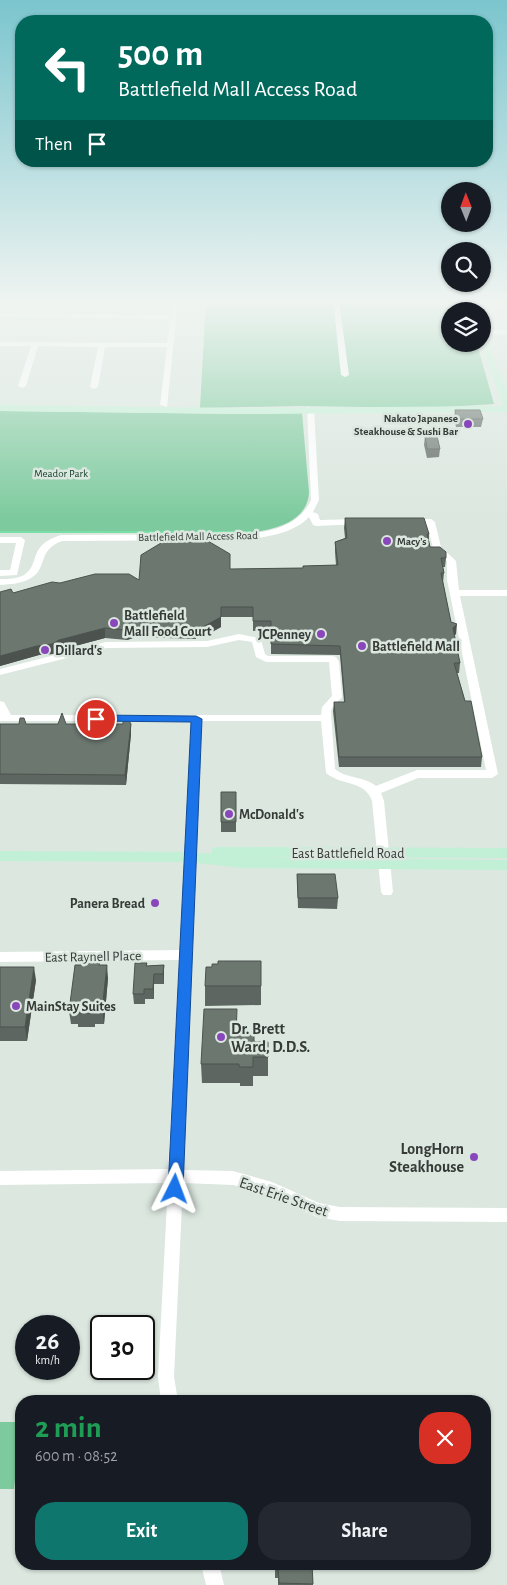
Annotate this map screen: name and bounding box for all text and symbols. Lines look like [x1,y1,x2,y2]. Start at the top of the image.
icon: left [35,35,100,100]
text: 500 m [118,37,203,72]
text: Battlefield Mall Access Road [118,78,357,100]
icon: arrive [83,130,111,158]
text: Then [35,135,73,154]
north arrow [441,182,491,232]
map controls [441,182,491,352]
button: search [441,242,491,292]
button: layers [441,302,491,352]
place label: Nakato Japanese Steakhouse & Sushi Bar [354,413,458,437]
marker: Nakato Japanese Steakhouse & Sushi Bar [462,418,474,430]
park label: Meador Park [34,468,88,479]
street label: Battlefield Mall Access Road [138,530,258,543]
marker: Macy's [381,535,393,547]
place label: Macy's [397,536,427,547]
place label: Battlefield Mall Food Court [124,609,212,639]
marker: Battlefield Mall Food Court [108,617,120,629]
place label: JCPenney [258,628,312,642]
marker: JCPenney [315,628,327,640]
marker: Battlefield Mall [356,640,368,652]
place label: Battlefield Mall [372,640,460,654]
marker: Dillard's [39,644,51,656]
place label: Dillard's [55,644,102,658]
pin [75,698,117,740]
icon: arrive [82,705,110,733]
marker: McDonald's [223,808,235,820]
place label: McDonald's [239,808,304,822]
street label: East Battlefield Road [292,847,404,861]
place label: Panera Bread [70,897,146,911]
marker: Panera Bread [149,897,161,909]
street label: East Raynell Place [45,949,141,965]
marker: MainStay Suites [10,1000,22,1012]
place label: MainStay Suites [26,1000,116,1014]
place label: Dr. Brett Ward, D.D.S. [231,1021,310,1055]
marker: Dr. Brett Ward, D.D.S. [215,1031,227,1043]
place label: LongHorn Steakhouse [389,1141,464,1175]
marker: LongHorn Steakhouse [468,1151,480,1163]
position arrow [148,1162,200,1214]
street label: East Erie Street [237,1174,330,1220]
speed limit sign: 30 [90,1315,155,1380]
text: 26 [36,1329,59,1354]
text: km/h [35,1354,60,1366]
button: close [419,1412,471,1464]
text: 2 min [35,1413,102,1443]
text: 600 m · 08:52 [35,1448,117,1464]
button: Exit [35,1502,248,1560]
button: Share [258,1502,471,1560]

